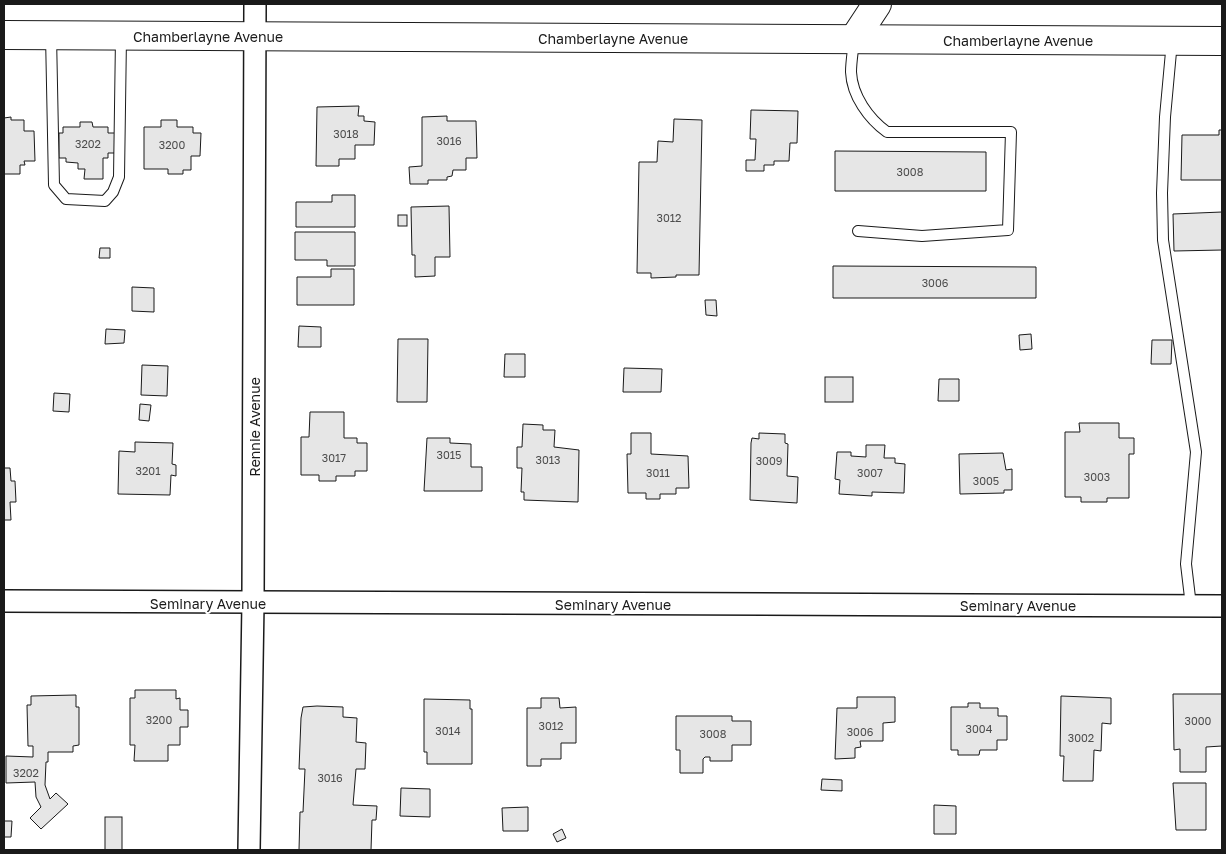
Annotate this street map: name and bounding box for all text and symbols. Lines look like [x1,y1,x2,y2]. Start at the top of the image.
street label: Chamberlayne Avenue [133,28,283,45]
street label: Chamberlayne Avenue [538,30,688,47]
street label: Chamberlayne Avenue [943,32,1093,49]
house number: 3018 [333,127,359,140]
house number: 3016 [436,134,462,147]
house number: 3202 [75,137,101,150]
house number: 3200 [159,138,185,151]
house number: 3008 [897,165,924,178]
house number: 3012 [657,211,681,224]
house number: 3006 [922,276,949,289]
street label: Rennie Avenue [246,377,263,477]
house number: 3015 [437,448,461,461]
house number: 3017 [322,451,346,464]
house number: 3013 [535,453,561,466]
house number: 3009 [756,454,782,467]
house number: 3201 [136,464,160,477]
house number: 3011 [646,466,670,479]
house number: 3007 [857,466,883,479]
house number: 3003 [1084,470,1110,483]
house number: 3005 [973,474,999,487]
street label: Seminary Avenue [150,595,266,612]
street label: Seminary Avenue [555,596,671,613]
street label: Seminary Avenue [960,597,1076,614]
house number: 3200 [146,713,172,726]
house number: 3000 [1185,714,1212,727]
house number: 3012 [539,719,563,732]
house number: 3004 [966,722,993,735]
house number: 3014 [435,724,461,737]
house number: 3006 [847,725,874,738]
house number: 3008 [700,727,727,740]
house number: 3002 [1068,731,1094,744]
house number: 3202 [13,766,39,779]
house number: 3016 [317,771,343,784]

